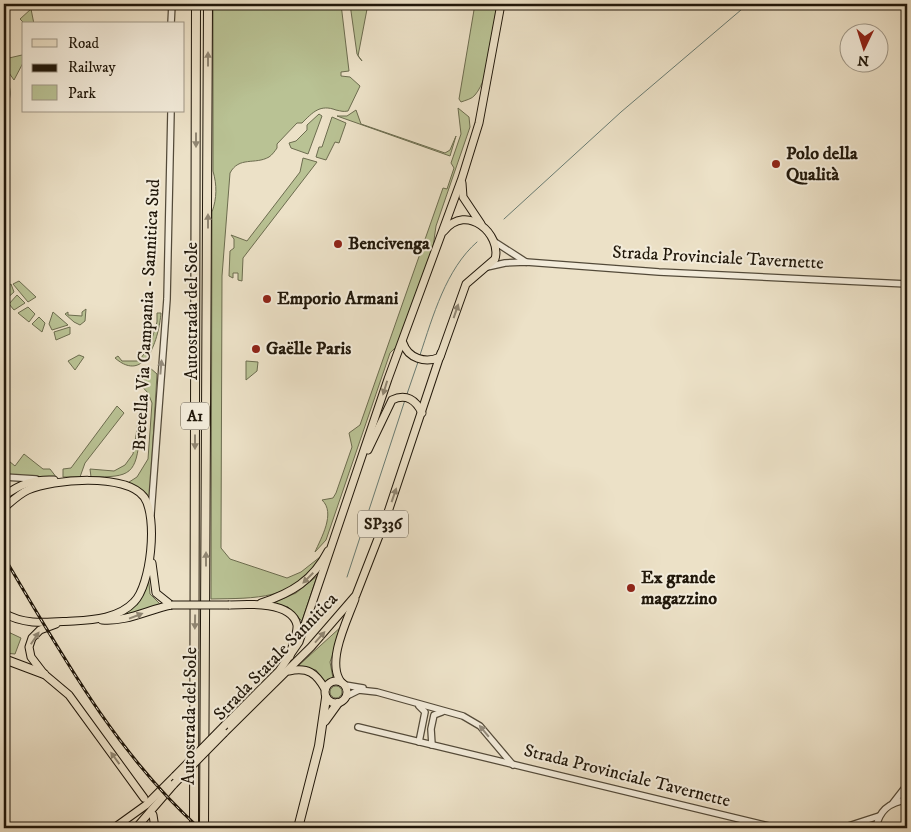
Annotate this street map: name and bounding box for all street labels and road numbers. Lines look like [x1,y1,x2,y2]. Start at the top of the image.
street label: Bretella Via Campania - Sannitica Sud [129,179,165,451]
street label: Strada Provinciale Tavernette [612,241,824,275]
street label: Autostrada del Sole [181,242,203,380]
road number: A1 [181,402,209,430]
road number: SP336 [358,510,408,538]
street label: Strada Statale Sannitica [209,588,343,726]
street label: Autostrada del Sole [178,647,202,785]
street label: Strada Provinciale Tavernette [522,740,732,812]

